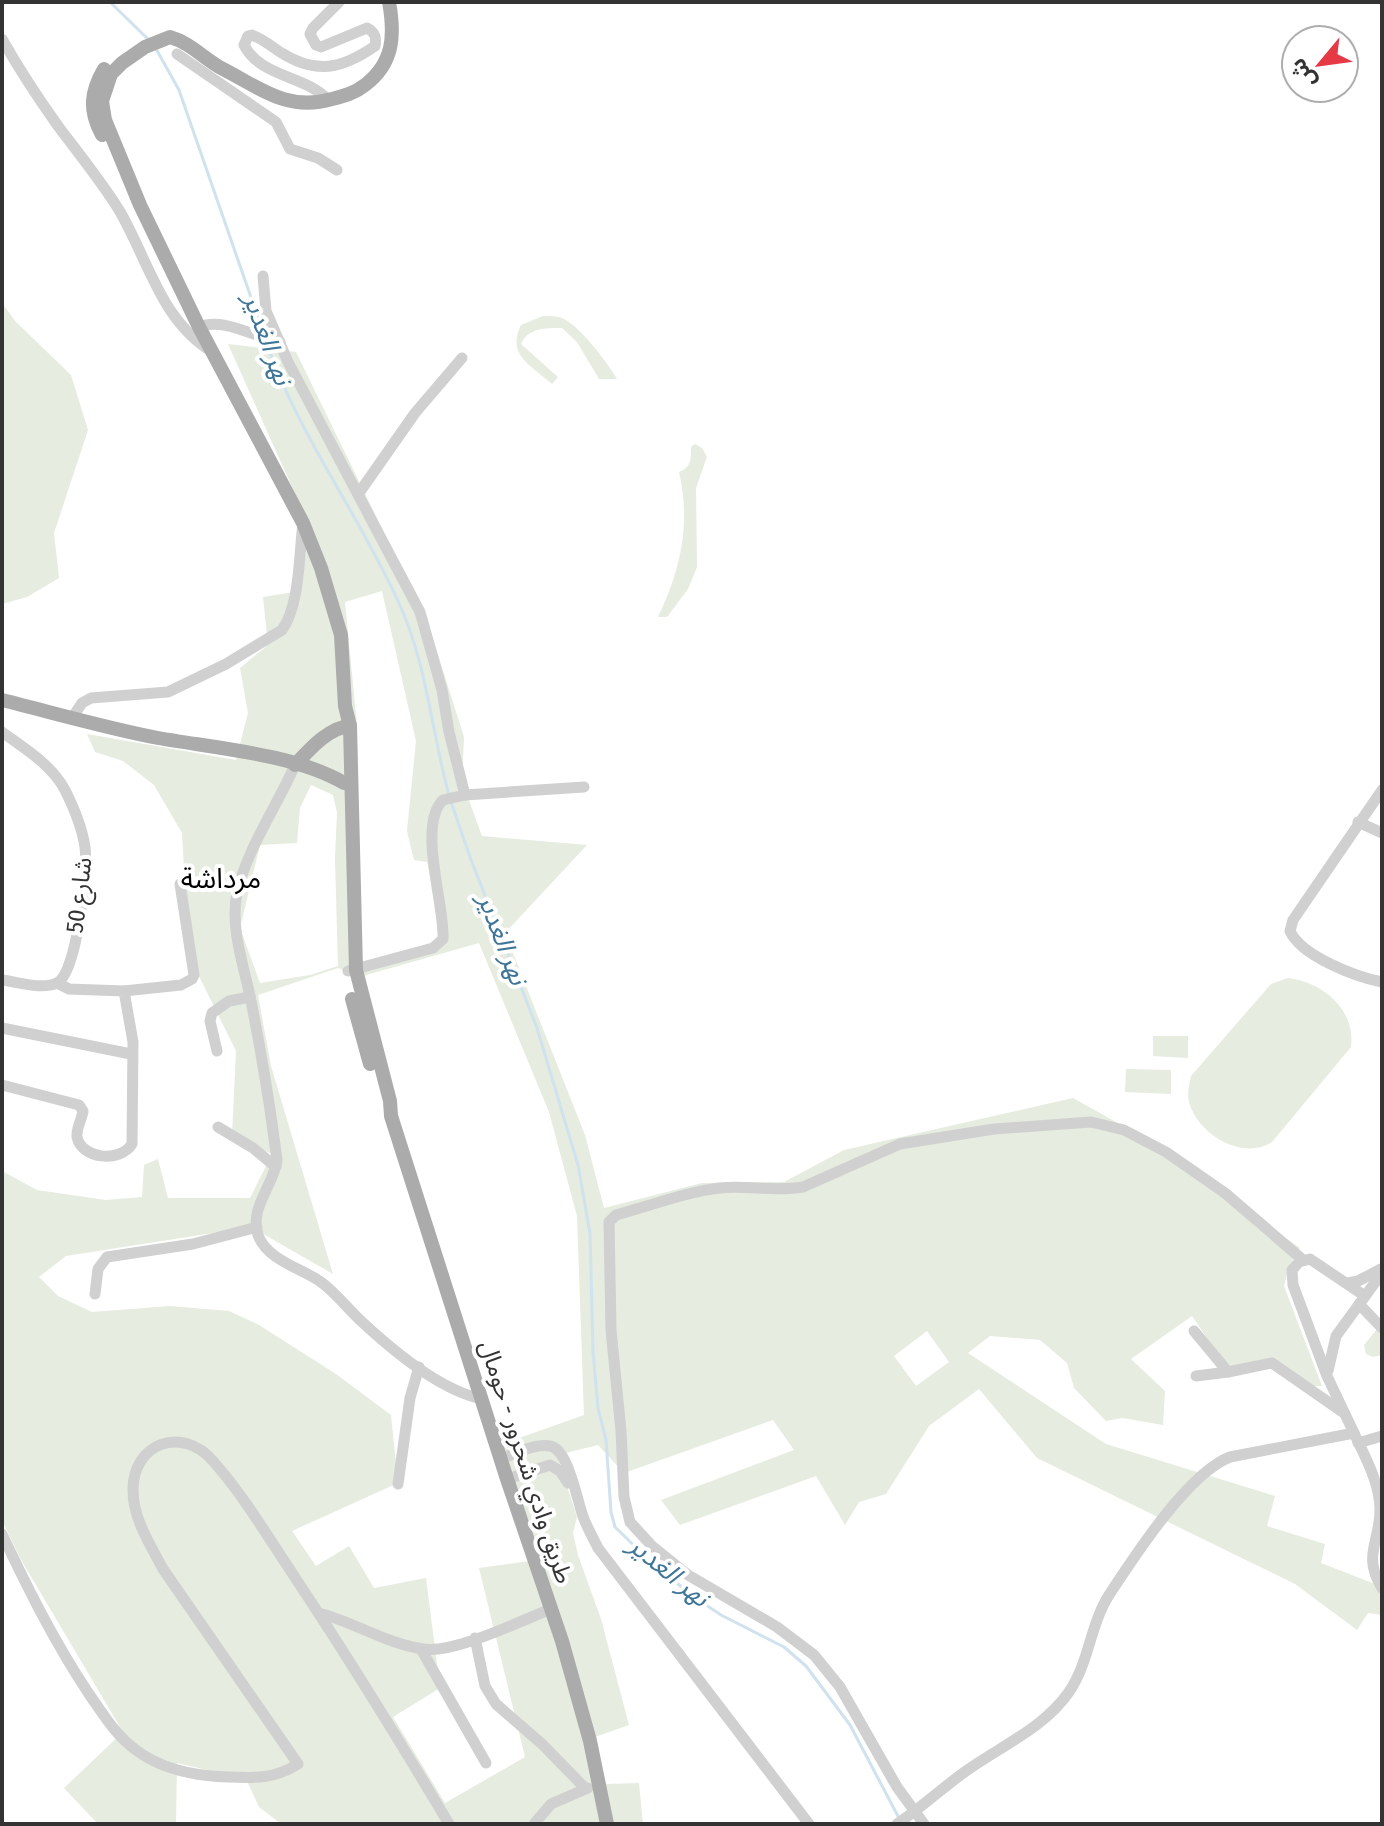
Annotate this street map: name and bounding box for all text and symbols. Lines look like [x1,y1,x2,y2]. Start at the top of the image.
north arrow [1280,24,1360,104]
text: ش [1284,54,1322,93]
water label: نهر الغدير [236,287,299,391]
street label: شارع 50 [60,856,101,935]
district label: مرداشة [181,862,261,895]
water label: نهر الغدير [470,887,535,991]
street label: طريق وادي شحرور - حومال [469,1337,579,1589]
water label: نهر الغدير [621,1528,717,1615]

